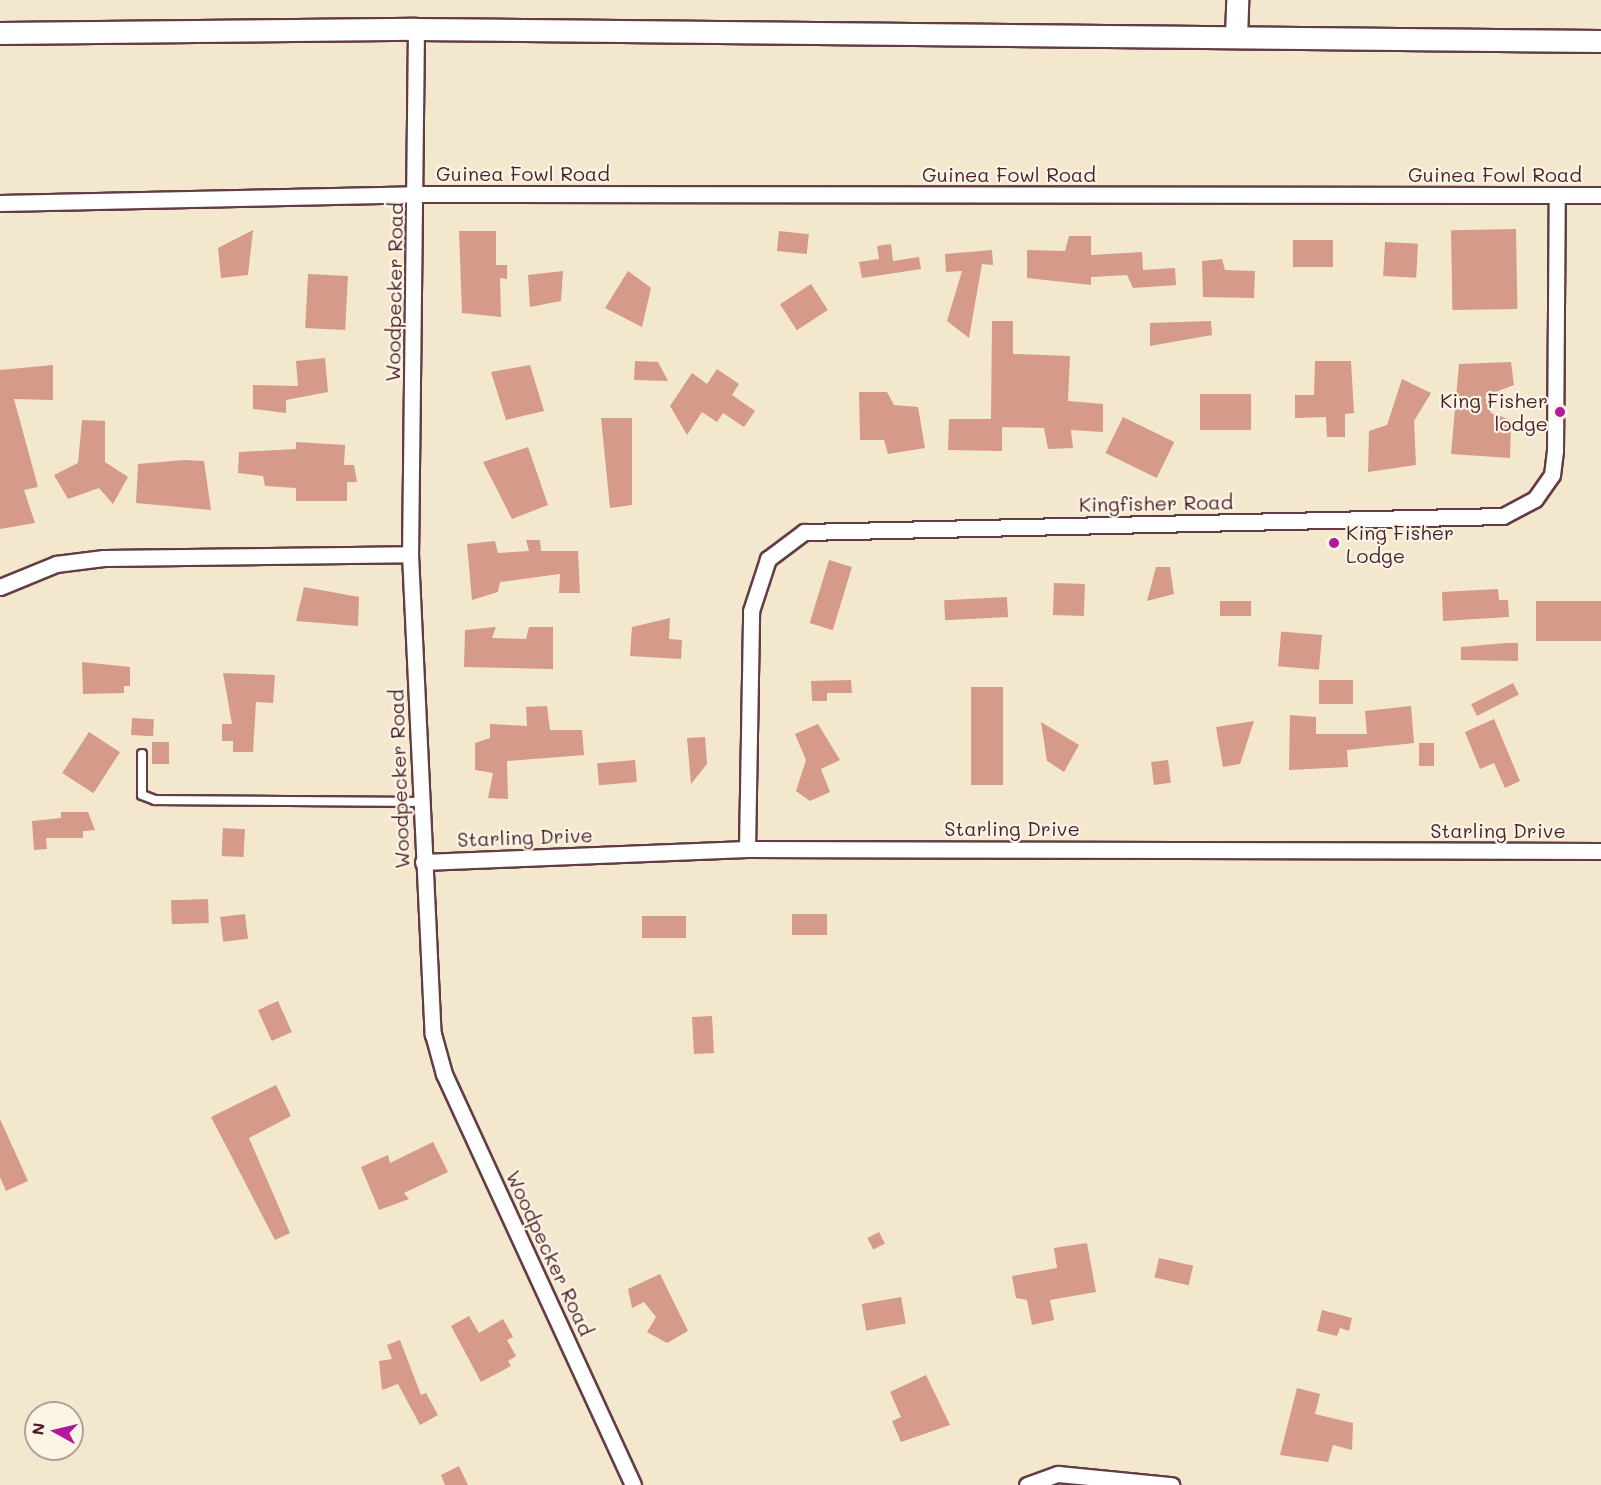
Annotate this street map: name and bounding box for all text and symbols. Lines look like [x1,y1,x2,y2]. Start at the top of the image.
street label: Guinea Fowl Road [436,161,610,185]
street label: Guinea Fowl Road [922,162,1096,186]
street label: Guinea Fowl Road [1408,162,1582,186]
street label: Woodpecker Road [380,202,408,382]
place label: King Fisher lodge [1440,388,1548,435]
marker: King Fisher lodge [1553,405,1567,419]
street label: Kingfisher Road [1079,490,1233,516]
place label: King Fisher Lodge [1346,520,1454,567]
marker: King Fisher Lodge [1327,536,1341,550]
street label: Woodpecker Road [384,689,414,869]
street label: Starling Drive [944,816,1080,840]
street label: Starling Drive [1430,818,1566,842]
street label: Starling Drive [457,823,593,851]
street label: Woodpecker Road [501,1166,599,1340]
north arrow [24,1401,84,1461]
text: N [26,1421,49,1436]

